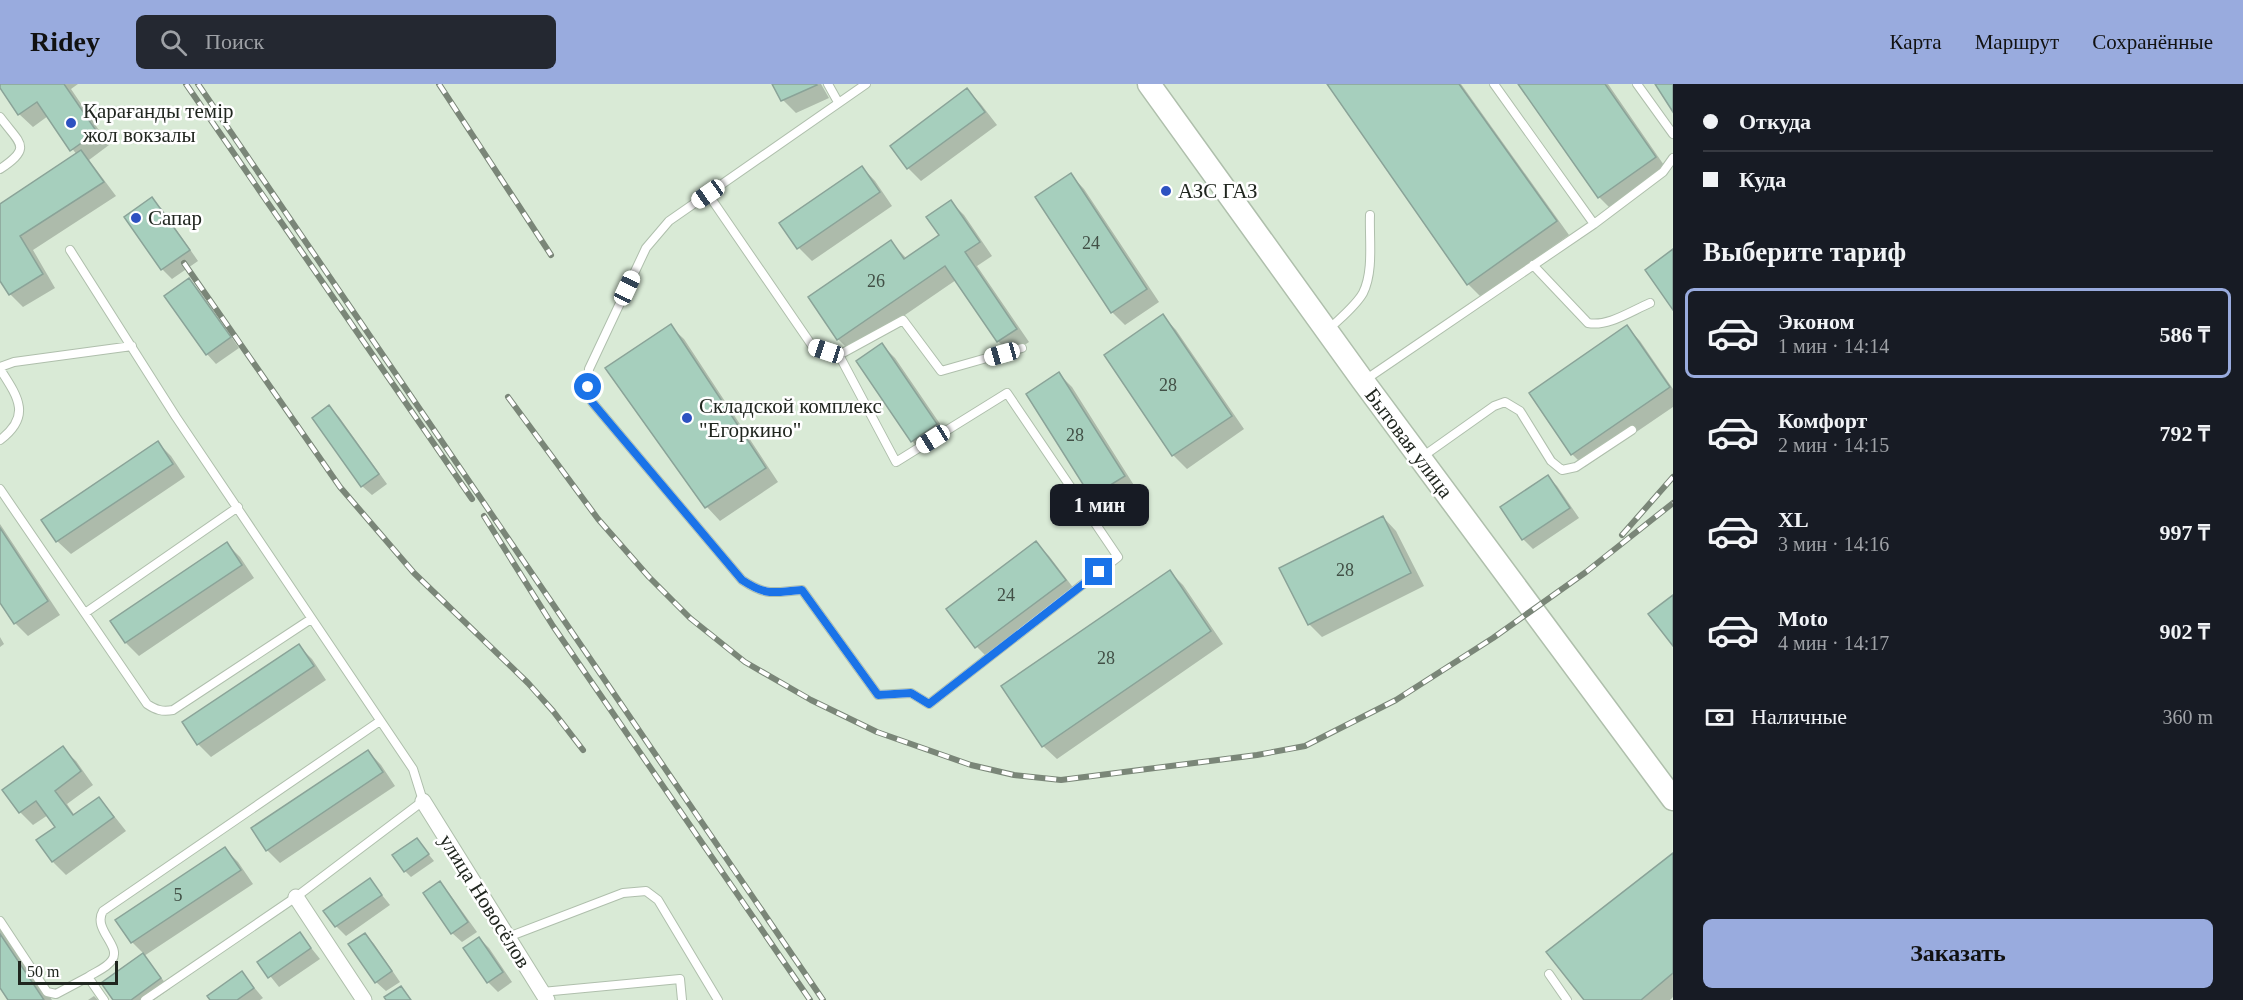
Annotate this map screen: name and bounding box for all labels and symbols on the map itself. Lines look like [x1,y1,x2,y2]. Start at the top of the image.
place label: Қарағанды темір жол вокзалы [82,99,234,147]
marker: Қарағанды темір жол вокзалы [64,116,78,130]
car [688,176,728,212]
place label: АЗС ГАЗ [1178,179,1257,203]
marker: АЗС ГАЗ [1159,184,1173,198]
place label: Сапар [148,206,202,230]
marker: Сапар [129,211,143,225]
house number: 24 [1082,233,1100,253]
car [611,268,643,308]
house number: 26 [867,271,885,291]
car [806,337,846,365]
car [982,340,1022,368]
route start [574,373,601,400]
house number: 28 [1159,375,1177,395]
street label: Бытовая улица [1360,383,1458,503]
place label: Складской комплекс "Егоркино" [699,394,882,442]
marker: Складской комплекс "Егоркино" [680,411,694,425]
car [913,422,953,456]
house number: 28 [1066,425,1084,445]
callout: 1 мин [1050,485,1148,527]
route end [1085,558,1112,585]
house number: 28 [1336,560,1354,580]
house number: 24 [997,585,1015,605]
house number: 28 [1097,648,1115,668]
street label: улица Новосёлов [434,830,536,972]
house number: 5 [174,885,183,905]
scale bar [18,958,118,986]

